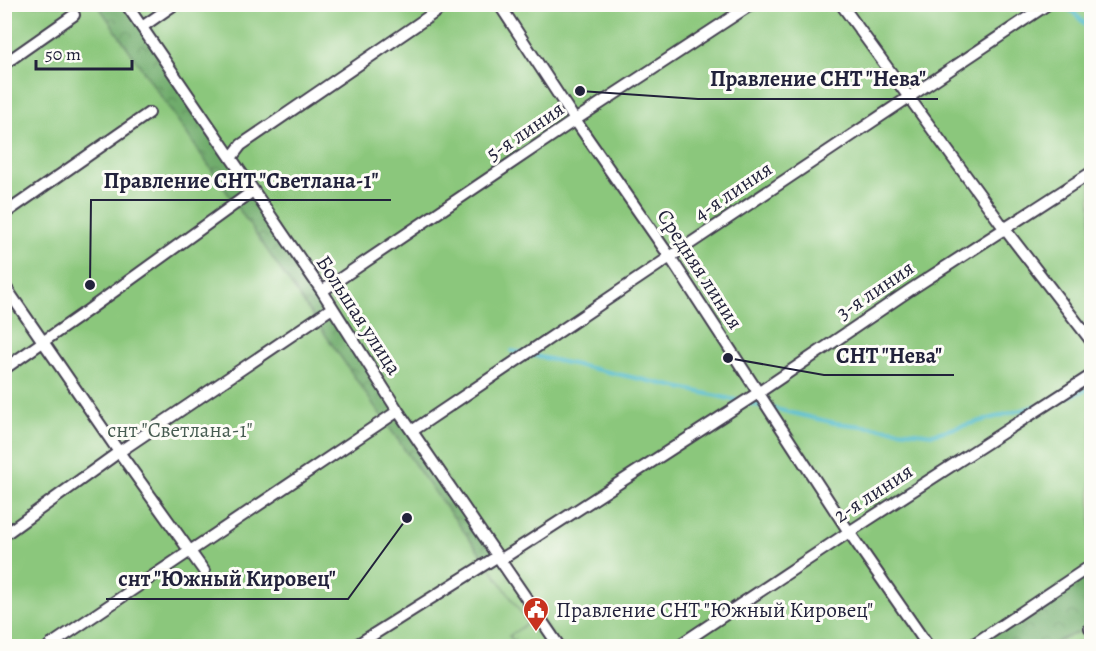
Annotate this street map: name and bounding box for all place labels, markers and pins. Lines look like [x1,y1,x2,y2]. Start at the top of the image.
callout: Правление СНТ "Нева" [698,59,938,99]
callout: Правление СНТ "Светлана-1" [91,160,391,200]
callout: СНТ "Нева" [824,335,954,375]
callout: снт "Южный Кировец" [106,559,348,599]
public building icon: Правление СНТ "Южный Кировец" [521,595,551,633]
place label: Правление СНТ "Южный Кировец" [556,596,873,624]

